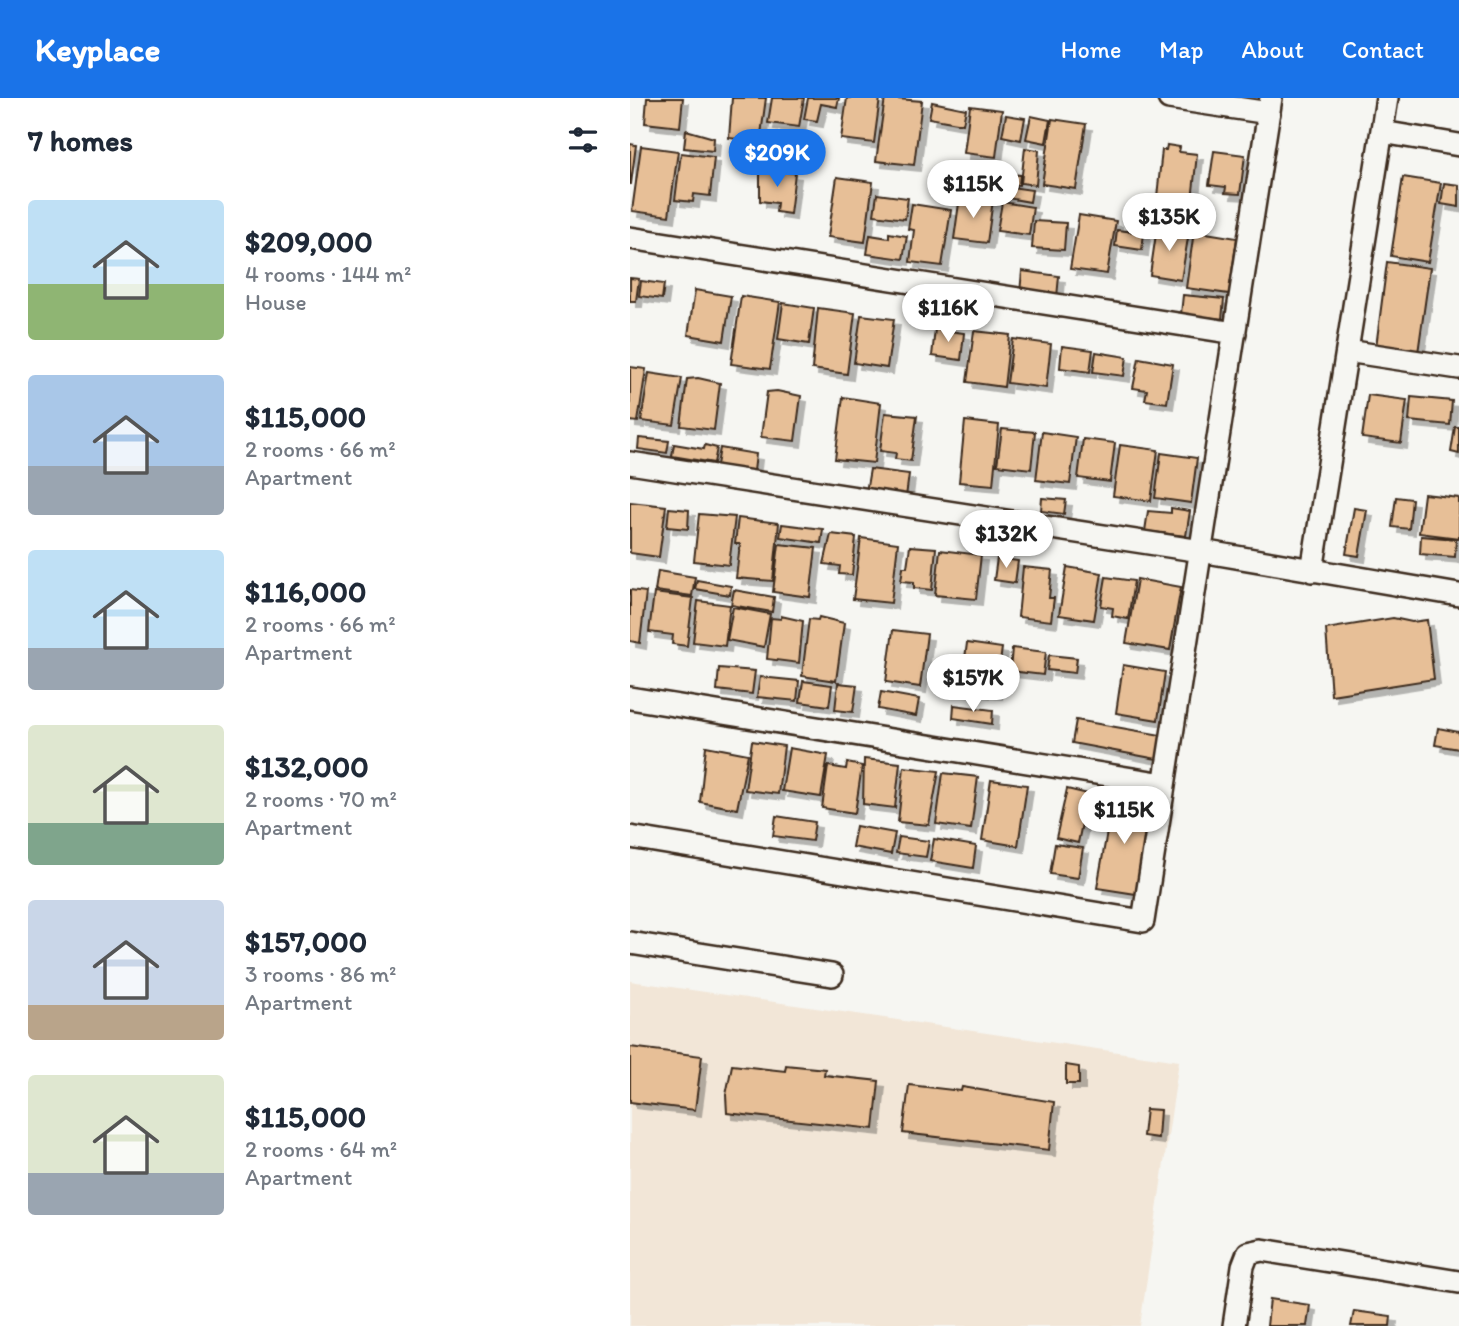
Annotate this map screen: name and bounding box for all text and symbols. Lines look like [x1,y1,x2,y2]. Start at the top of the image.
text: Keyplace [35,30,160,69]
text: Home [1061,35,1121,64]
text: Map [1159,35,1203,64]
text: About [1241,35,1304,64]
text: Contact [1342,35,1424,64]
icon: filters [564,121,602,159]
text: 7 homes [28,122,133,159]
pin: $209K [728,130,826,189]
text: $209K [745,138,809,166]
pin: $115K [924,160,1022,220]
text: $115K [943,169,1003,197]
pin: $135K [1120,194,1218,253]
text: $135K [1138,202,1200,230]
text: $209,000 [245,223,373,260]
icon: home [84,228,168,312]
text: 4 rooms · 144 m² [245,260,411,288]
pin: $116K [899,285,997,344]
text: House [245,288,307,316]
text: $116K [918,293,978,321]
text: $115,000 [245,398,366,435]
icon: home [84,403,168,487]
text: 2 rooms · 66 m² [245,435,396,463]
text: Apartment [245,463,352,491]
pin: $132K [957,510,1055,570]
text: $132K [975,519,1037,547]
text: $116,000 [245,573,366,610]
icon: home [84,578,168,662]
text: 2 rooms · 66 m² [245,610,396,638]
text: Apartment [245,638,352,666]
pin: $157K [924,654,1022,714]
text: $157K [943,663,1003,691]
text: $132,000 [245,748,369,785]
icon: home [84,753,168,837]
text: 2 rooms · 70 m² [245,785,397,813]
pin: $115K [1075,786,1173,846]
text: $115K [1094,795,1154,823]
text: Apartment [245,813,352,841]
text: $157,000 [245,923,367,960]
icon: home [84,928,168,1012]
text: 3 rooms · 86 m² [245,960,397,988]
text: Apartment [245,988,352,1016]
text: $115,000 [245,1098,366,1135]
icon: home [84,1103,168,1187]
text: 2 rooms · 64 m² [245,1135,397,1163]
text: Apartment [245,1163,352,1191]

